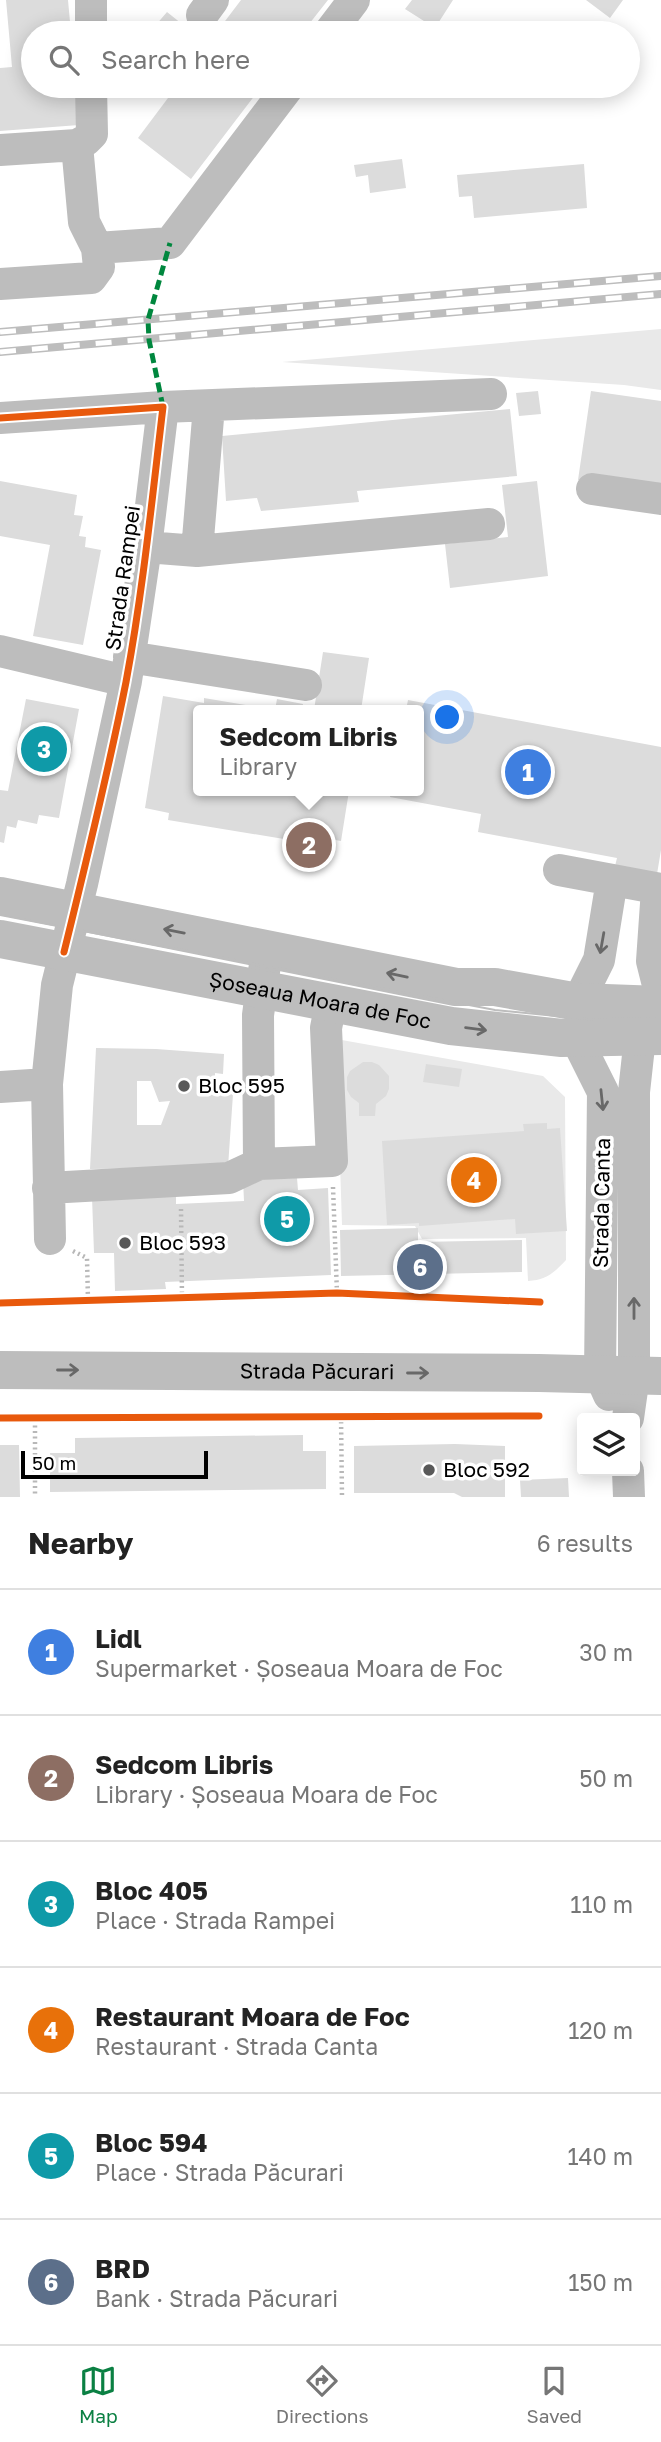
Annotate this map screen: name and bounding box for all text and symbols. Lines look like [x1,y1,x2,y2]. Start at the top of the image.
search box [21,21,640,98]
icon: search [45,41,83,79]
text: Search here [101,44,250,75]
street label: Strada Rampei [99,503,145,652]
your location [430,700,464,734]
popup [193,705,424,796]
text: Sedcom Libris [219,721,398,752]
pin: 3 [21,723,67,775]
pin: 1 [505,746,551,798]
text: Library [219,752,297,780]
pin: 2 [286,819,332,871]
one-way arrow [163,924,186,937]
one-way arrow [595,931,608,954]
street label: Șoseaua Moara de Foc [207,966,433,1034]
one-way arrow [386,967,409,981]
one-way arrow [464,1022,487,1035]
place label: Bloc 595 [198,1072,285,1098]
marker: Bloc 595 [176,1078,192,1094]
one-way arrow [596,1088,609,1111]
street label: Strada Canta [587,1138,615,1268]
pin: 4 [451,1154,497,1206]
pin: 5 [264,1193,310,1245]
place label: Bloc 593 [139,1229,226,1255]
marker: Bloc 593 [117,1235,133,1251]
pin: 6 [397,1241,443,1293]
one-way arrow [627,1296,641,1319]
street label: Strada Păcurari [240,1357,394,1384]
one-way arrow [56,1364,79,1377]
one-way arrow [406,1366,429,1379]
map controls [577,1413,640,1476]
button: layers [577,1413,640,1476]
scale bar [21,1448,208,1480]
text: 50 m [32,1451,76,1474]
place label: Bloc 592 [443,1456,530,1482]
marker: Bloc 592 [421,1462,437,1478]
text: Nearby [28,1525,133,1561]
text: 6 results [537,1529,633,1557]
text: Lidl [95,1623,142,1654]
text: 1 [45,1638,57,1666]
text: 30 m [579,1638,633,1666]
text: Supermarket · Șoseaua Moara de Foc [95,1654,503,1682]
text: Sedcom Libris [95,1749,273,1780]
text: 2 [44,1764,58,1792]
text: 50 m [579,1764,633,1792]
text: Library · Șoseaua Moara de Foc [95,1780,438,1808]
text: Bloc 405 [95,1875,208,1906]
text: 3 [44,1890,58,1918]
text: 110 m [570,1890,633,1918]
text: Place · Strada Rampei [95,1906,335,1934]
text: Restaurant Moara de Foc [95,2001,410,2032]
text: 4 [44,2016,58,2044]
text: 120 m [568,2016,633,2044]
text: Restaurant · Strada Canta [95,2032,378,2060]
text: Bloc 594 [95,2127,208,2158]
text: 5 [44,2142,58,2170]
text: 140 m [567,2142,633,2170]
text: Place · Strada Păcurari [95,2158,344,2186]
text: BRD [95,2253,150,2284]
text: 6 [44,2268,58,2296]
text: 150 m [568,2268,633,2296]
text: Bank · Strada Păcurari [95,2284,338,2312]
tab: Map [79,2362,118,2427]
tab: Directions [276,2362,369,2427]
tab: Saved [527,2362,582,2427]

